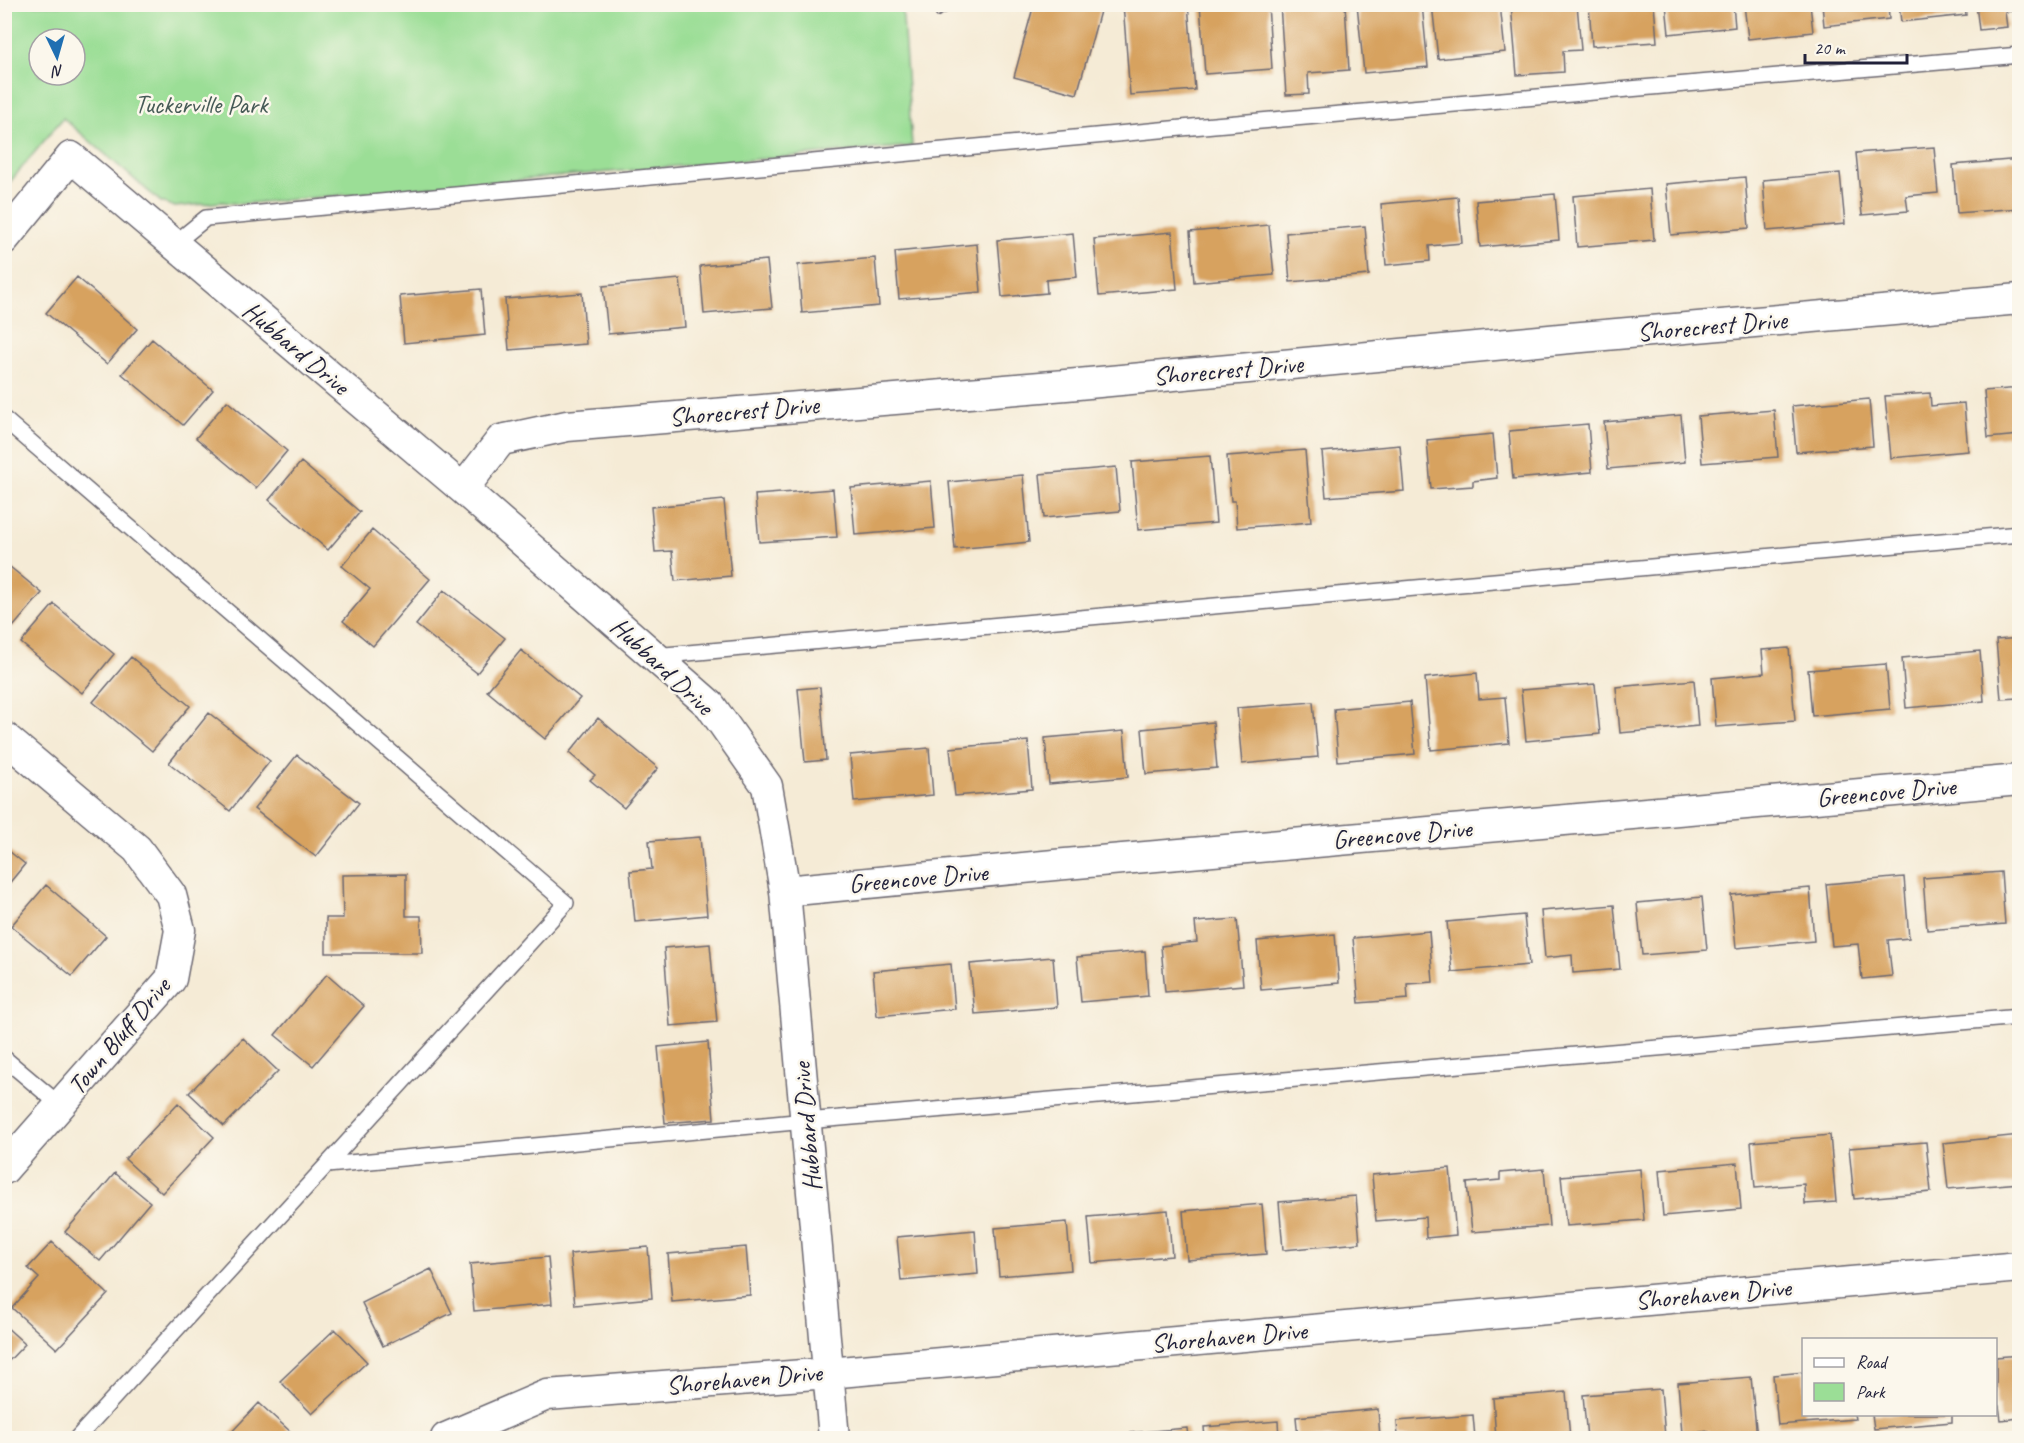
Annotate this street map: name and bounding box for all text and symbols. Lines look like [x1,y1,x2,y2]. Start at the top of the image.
north arrow [27,27,87,87]
scale bar [1805,27,1907,65]
text: 20 m [1814,37,1847,59]
text: N [49,61,64,82]
park label: Tuckerville Park [135,88,269,121]
street label: Hubbard Drive [236,294,358,404]
street label: Shorecrest Drive [1636,303,1790,349]
street label: Shorecrest Drive [1152,347,1306,393]
street label: Shorecrest Drive [668,388,822,434]
street label: Hubbard Drive [603,610,722,724]
street label: Greencove Drive [1815,769,1958,815]
street label: Greencove Drive [1331,811,1474,857]
street label: Greencove Drive [847,855,990,901]
street label: Town Bluff Drive [60,969,179,1101]
street label: Hubbard Drive [785,1059,829,1193]
street label: Shorehaven Drive [1634,1271,1794,1317]
street label: Shorehaven Drive [1150,1314,1310,1360]
legend [1802,1338,1997,1416]
text: Road [1856,1351,1889,1373]
street label: Shorehaven Drive [665,1356,825,1402]
text: Park [1856,1381,1886,1403]

